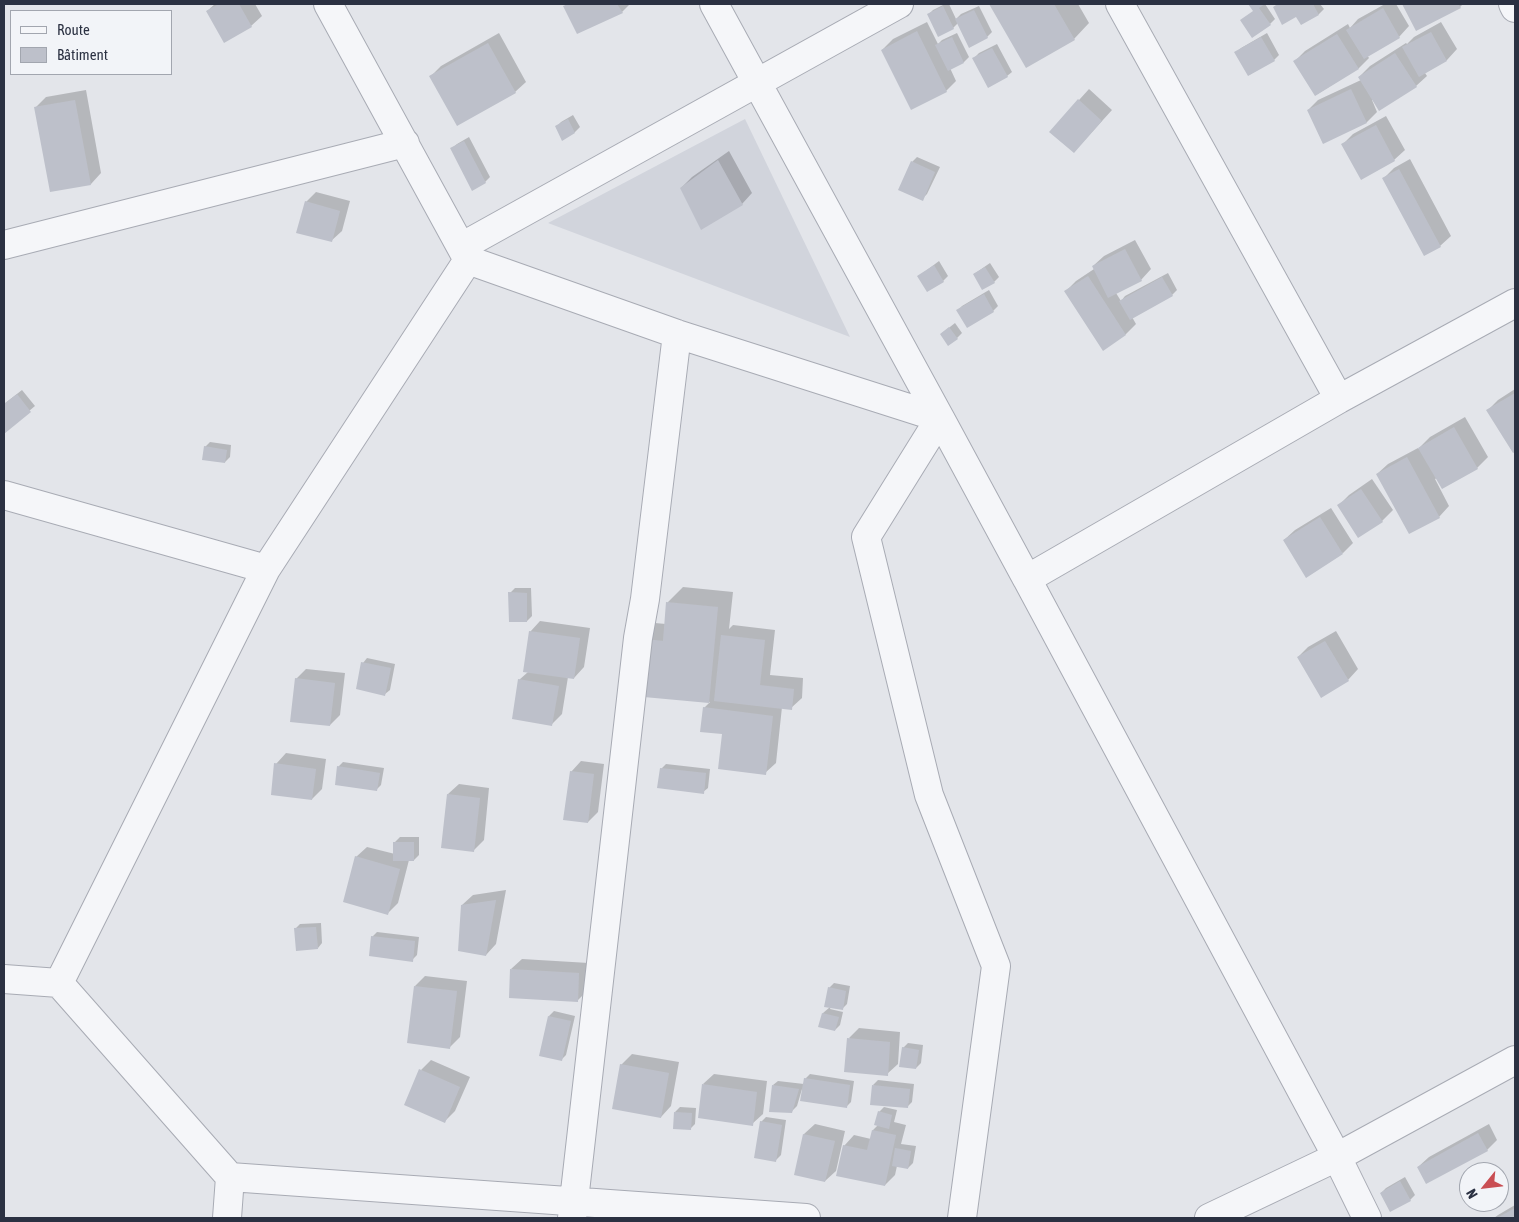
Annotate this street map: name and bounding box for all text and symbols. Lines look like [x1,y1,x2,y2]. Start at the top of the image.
legend [10,10,172,75]
text: Route [57,21,90,38]
text: Bâtiment [57,46,108,63]
north arrow [1459,1162,1509,1212]
text: N [1463,1186,1481,1201]

